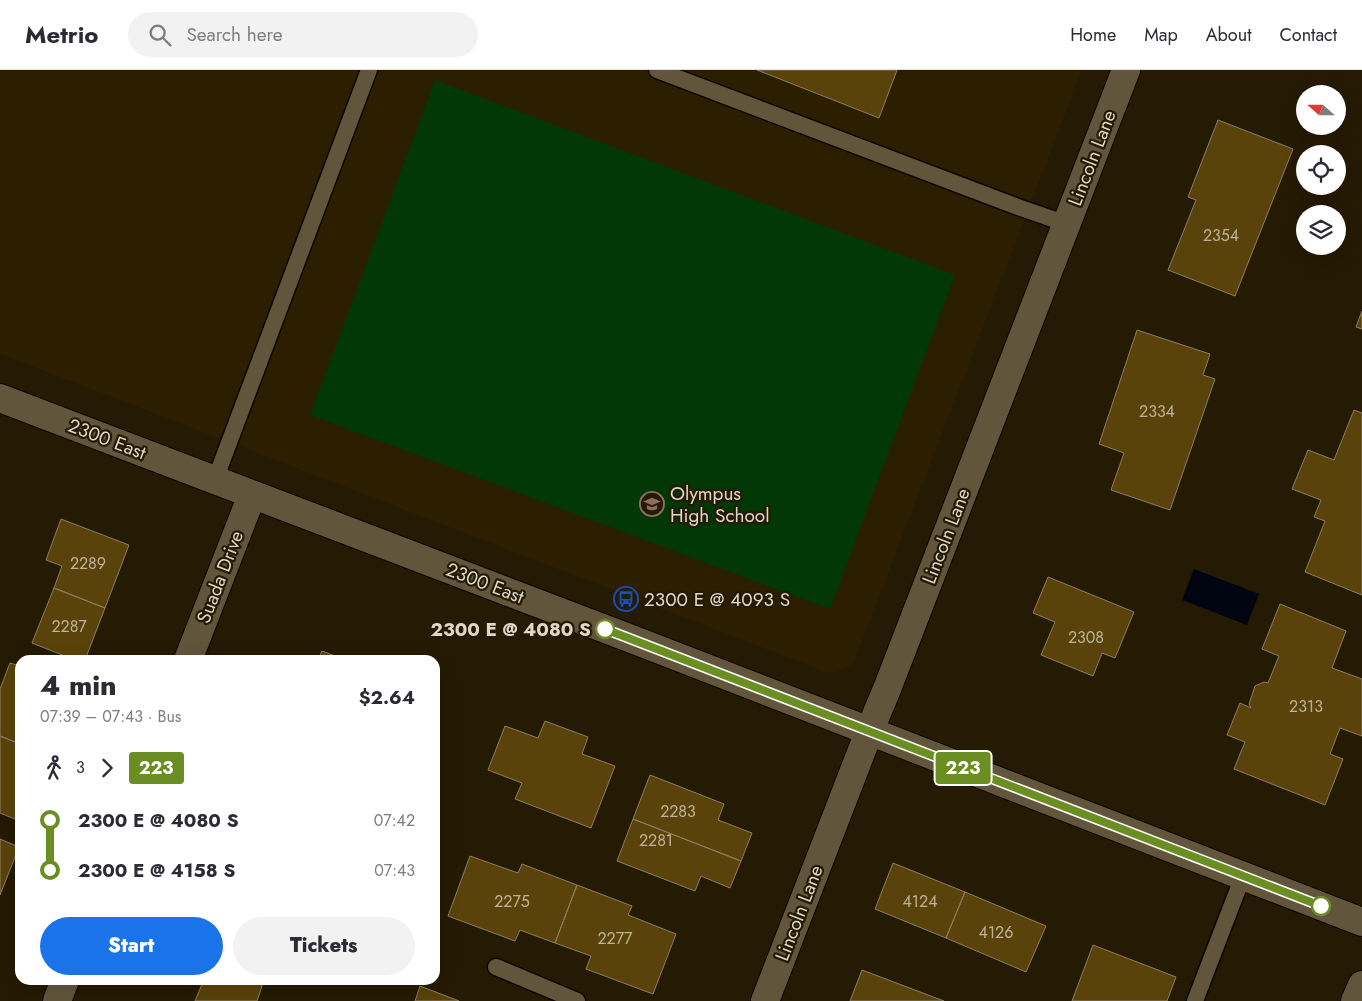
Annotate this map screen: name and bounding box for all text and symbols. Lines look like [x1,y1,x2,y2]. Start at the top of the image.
search box [128,12,478,57]
text: Metrio [25,17,98,52]
icon: search [146,21,174,49]
text: Search here [186,21,283,48]
text: Home [1070,22,1116,48]
text: Map [1144,22,1178,48]
text: About [1206,22,1251,48]
text: Contact [1279,22,1337,48]
north arrow [1296,85,1346,135]
map controls [1296,85,1346,255]
street label: Lincoln Lane [1061,106,1123,210]
button: locate [1296,145,1346,195]
button: layers [1296,205,1346,255]
house number: 2354 [1203,224,1239,247]
house number: 2334 [1139,400,1175,423]
street label: 2300 East [64,412,150,466]
place label: Olympus High School [670,480,770,529]
street label: Lincoln Lane [915,484,977,588]
school or university icon: Olympus High School [639,491,665,517]
street label: Suada Drive [190,526,250,627]
house number: 2289 [70,552,106,575]
street label: 2300 East [442,556,528,610]
bus stop icon: 2300 E @ 4093 S [613,586,639,612]
place label: 2300 E @ 4093 S [644,586,790,613]
house number: 2287 [51,615,87,638]
place label: 2300 E @ 4080 S [430,616,591,643]
marker: 2300 E @ 4080 S [595,619,615,639]
house number: 2308 [1068,626,1104,649]
text: 4 min [40,665,117,706]
text: $2.64 [359,684,415,711]
house number: 2313 [1289,695,1323,718]
text: 07:39 – 07:43 · Bus [40,705,181,728]
line badge: 223 [934,752,992,784]
icon: walk [40,754,68,782]
icon: forward [93,754,121,782]
text: 223 [139,755,174,781]
text: 223 [946,755,980,781]
text: 3 [76,756,85,779]
house number: 2283 [660,800,696,823]
text: 2300 E @ 4080 S [78,807,239,834]
text: 07:42 [374,809,415,832]
house number: 2281 [639,829,673,852]
text: 2300 E @ 4158 S [78,857,235,884]
text: 07:43 [374,859,415,882]
street label: Lincoln Lane [768,861,830,965]
house number: 2275 [494,890,530,913]
house number: 4124 [903,890,937,913]
unlabelled marker [1311,896,1331,916]
button: Start [40,917,223,975]
button: Tickets [233,917,415,975]
house number: 4126 [979,921,1013,944]
house number: 2277 [597,927,633,950]

